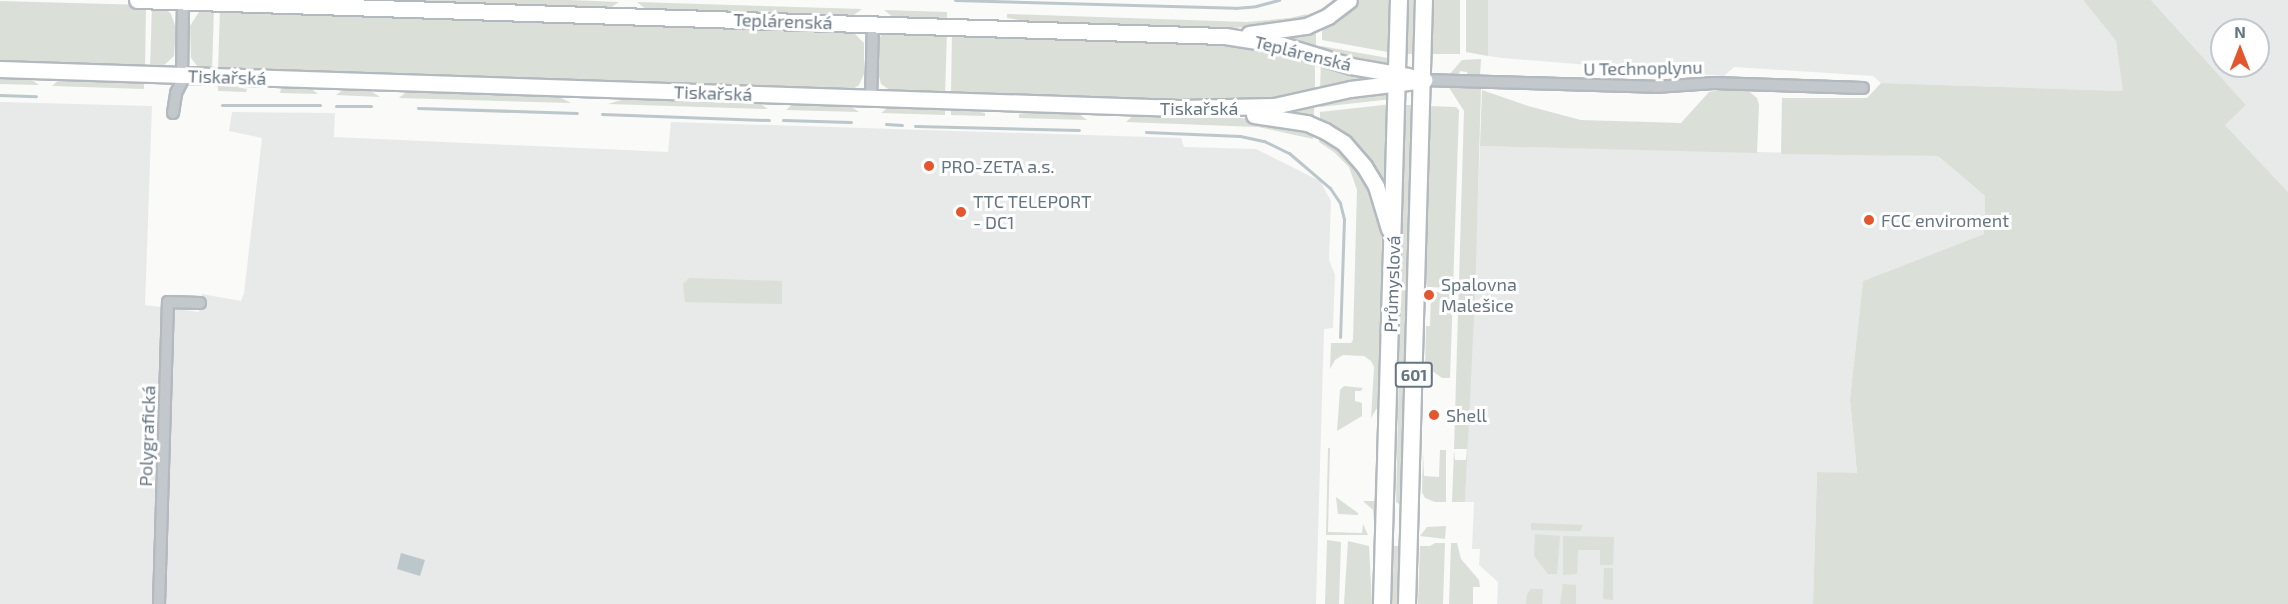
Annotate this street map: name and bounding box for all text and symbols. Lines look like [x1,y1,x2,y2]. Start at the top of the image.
street label: Teplárenská [733,8,833,34]
north arrow [2210,18,2270,78]
text: N [2234,22,2246,41]
street label: Teplárenská [1252,31,1354,75]
street label: U Technoplynu [1583,56,1703,80]
street label: Tiskařská [187,65,267,89]
street label: Tiskařská [673,81,753,105]
street label: Tiskařská [1160,97,1238,119]
place label: PRO-ZETA a.s. [941,155,1055,177]
marker: PRO-ZETA a.s. [922,159,936,173]
place label: TTC TELEPORT - DC1 [973,191,1092,234]
marker: TTC TELEPORT - DC1 [954,205,968,219]
place label: FCC enviroment [1881,209,2009,231]
marker: FCC enviroment [1862,213,1876,227]
street label: Průmyslová [1380,235,1404,333]
place label: Spalovna Malešice [1441,274,1517,316]
marker: Spalovna Malešice [1422,288,1436,302]
road number: 601 [1394,362,1434,388]
street label: Polygrafická [134,385,160,487]
place label: Shell [1446,404,1487,426]
marker: Shell [1427,408,1441,422]

